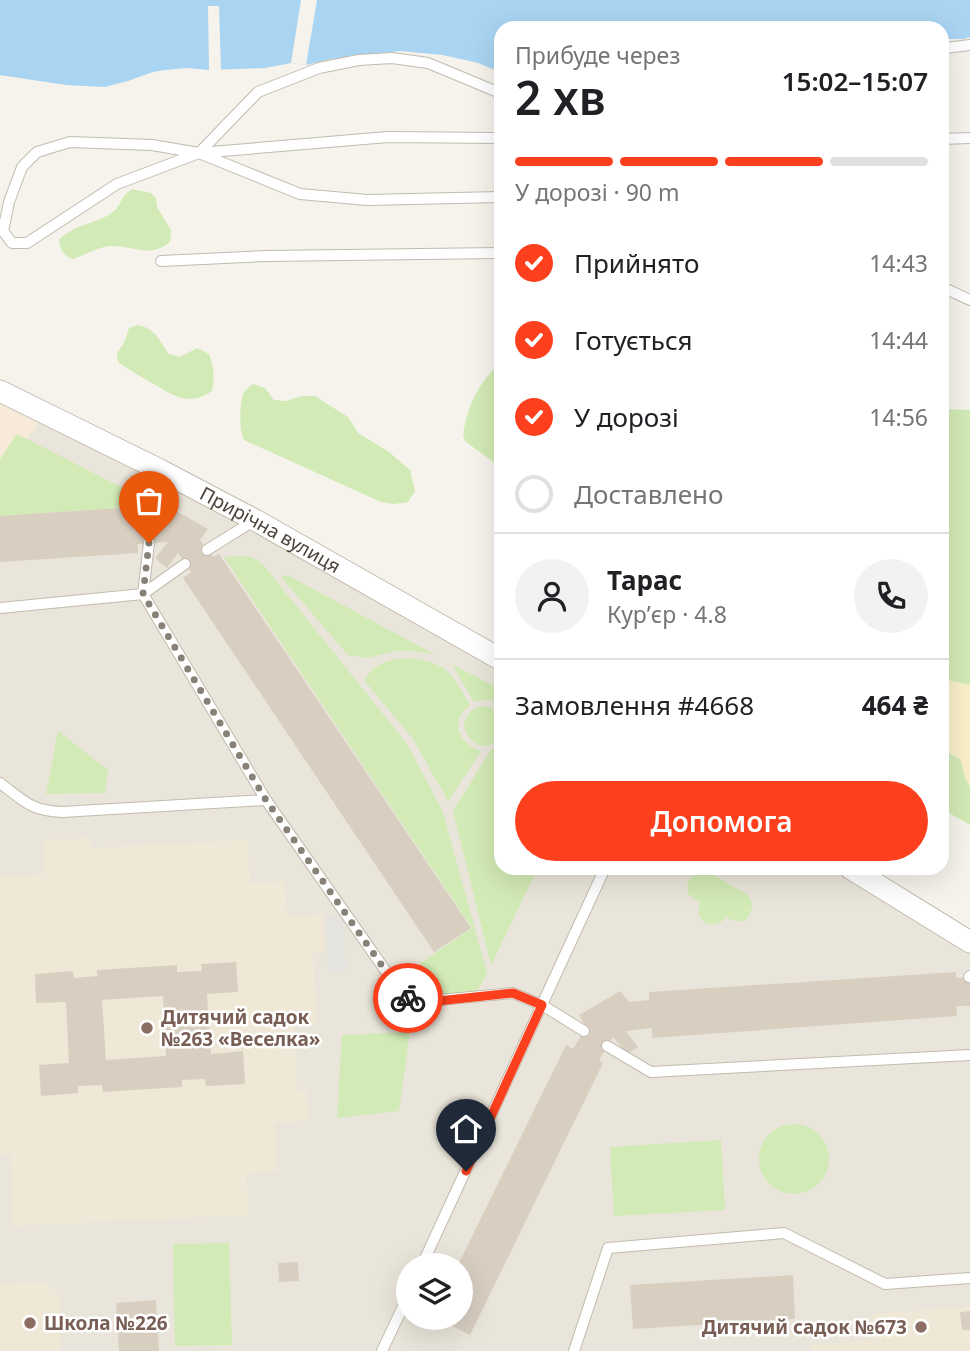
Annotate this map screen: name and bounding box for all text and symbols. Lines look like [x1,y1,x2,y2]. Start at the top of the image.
text: Прибуде через [515,39,680,71]
text: 15:02–15:07 [782,63,928,99]
text: 2 хв [515,66,606,128]
text: У дорозі · 90 m [515,176,680,208]
icon: check [515,244,553,282]
text: Прийнято [574,245,699,281]
text: 14:43 [869,247,928,279]
icon: check [515,321,553,359]
text: Готується [574,322,693,358]
text: 14:44 [869,324,928,356]
icon: check [515,398,553,436]
text: У дорозі [574,399,679,435]
text: 14:56 [869,401,928,433]
pin [119,471,179,543]
text: Доставлено [574,476,723,512]
street label: Прирічна вулиця [196,480,346,579]
icon: bag [130,482,168,520]
button: person [515,559,589,633]
button: phone [854,559,928,633]
text: Тарас [607,562,682,598]
text: Кур’єр · 4.8 [607,598,727,630]
text: Замовлення #4668 [515,687,754,723]
text: 464 ₴ [862,687,928,723]
button: Допомога [515,781,928,861]
courier [373,963,443,1033]
icon: bike [389,979,427,1017]
place label: Дитячий садок №263 «Веселка» [161,1004,320,1052]
marker: Дитячий садок №263 «Веселка» [139,1020,155,1036]
pin [436,1099,496,1171]
icon: home [447,1110,485,1148]
map controls [396,1253,473,1330]
button: layers [396,1253,473,1330]
place label: Школа №226 [44,1310,168,1336]
place label: Дитячий садок №673 [702,1314,907,1340]
marker: Школа №226 [22,1315,38,1331]
marker: Дитячий садок №673 [913,1319,929,1335]

